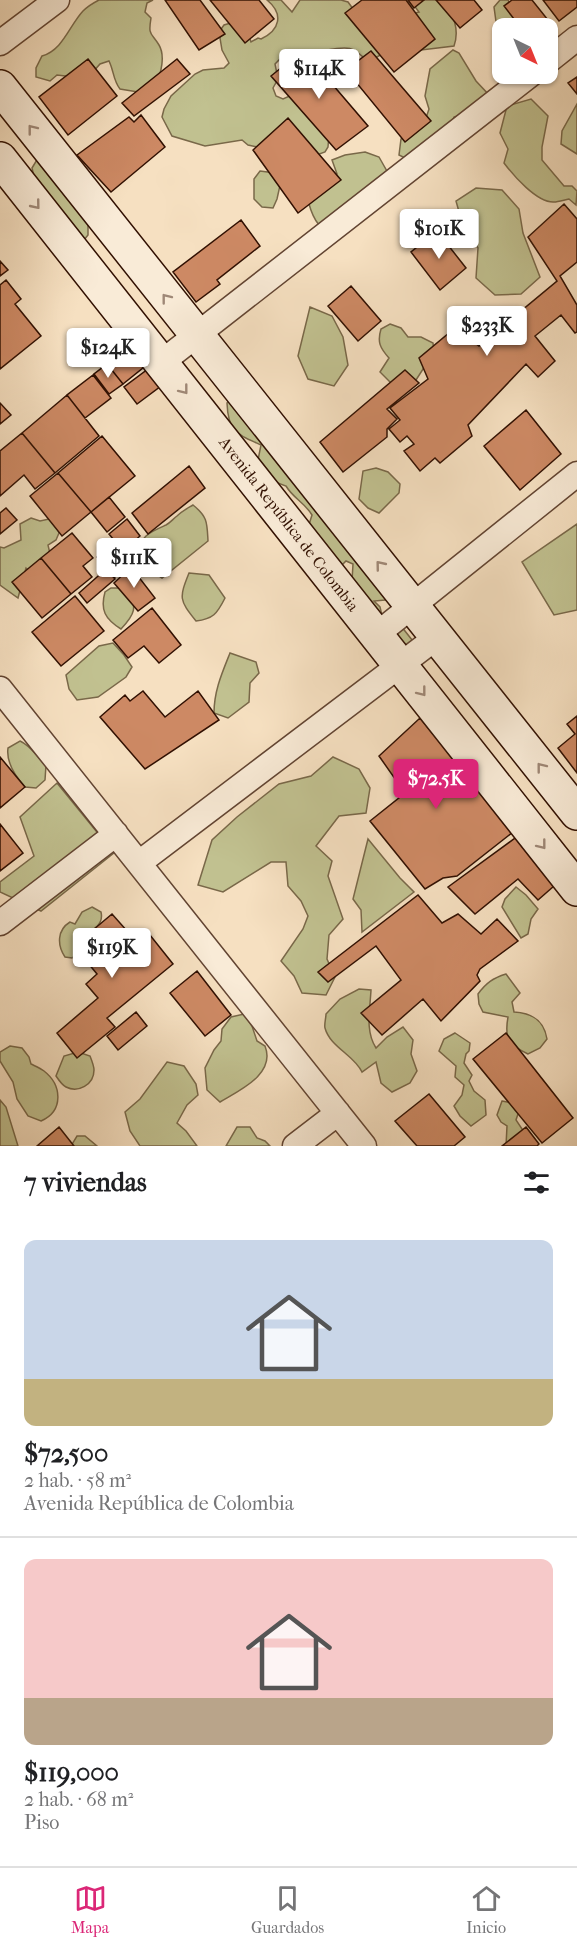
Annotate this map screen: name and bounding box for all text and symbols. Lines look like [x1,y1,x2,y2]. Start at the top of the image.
north arrow [492,18,558,84]
map controls [492,18,558,84]
pin: $114K [277,49,361,100]
text: $114K [293,57,345,80]
one-way arrow [29,124,40,135]
one-way arrow [29,198,40,209]
pin: $101K [397,209,481,260]
text: $101K [414,217,464,240]
one-way arrow [163,294,174,305]
pin: $233K [445,306,529,357]
text: $233K [461,314,513,337]
pin: $124K [66,328,150,379]
text: $124K [81,336,135,359]
one-way arrow [176,384,187,395]
street label: Avenida República de Colombia [214,432,363,615]
pin: $111K [92,538,176,589]
text: $111K [111,546,157,569]
one-way arrow [376,561,387,572]
one-way arrow [414,685,425,696]
pin: $72.5K [387,759,485,810]
one-way arrow [537,763,548,774]
text: $72.5K [407,767,465,790]
one-way arrow [535,838,546,849]
pin: $119K [70,928,154,979]
text: $119K [87,936,137,959]
icon: filters [520,1166,553,1199]
text: 7 viviendas [24,1167,147,1198]
icon: home [235,1279,343,1387]
text: $72,500 [24,1438,108,1469]
text: 2 hab. · 58 m² [24,1469,131,1492]
text: Avenida República de Colombia [24,1492,294,1515]
icon: home [235,1598,343,1706]
text: $119,000 [24,1757,119,1788]
text: 2 hab. · 68 m² [24,1788,133,1811]
text: Piso [24,1811,60,1834]
tab: Mapa [71,1882,109,1937]
tab: Guardados [251,1882,324,1937]
tab: Inicio [466,1882,506,1937]

